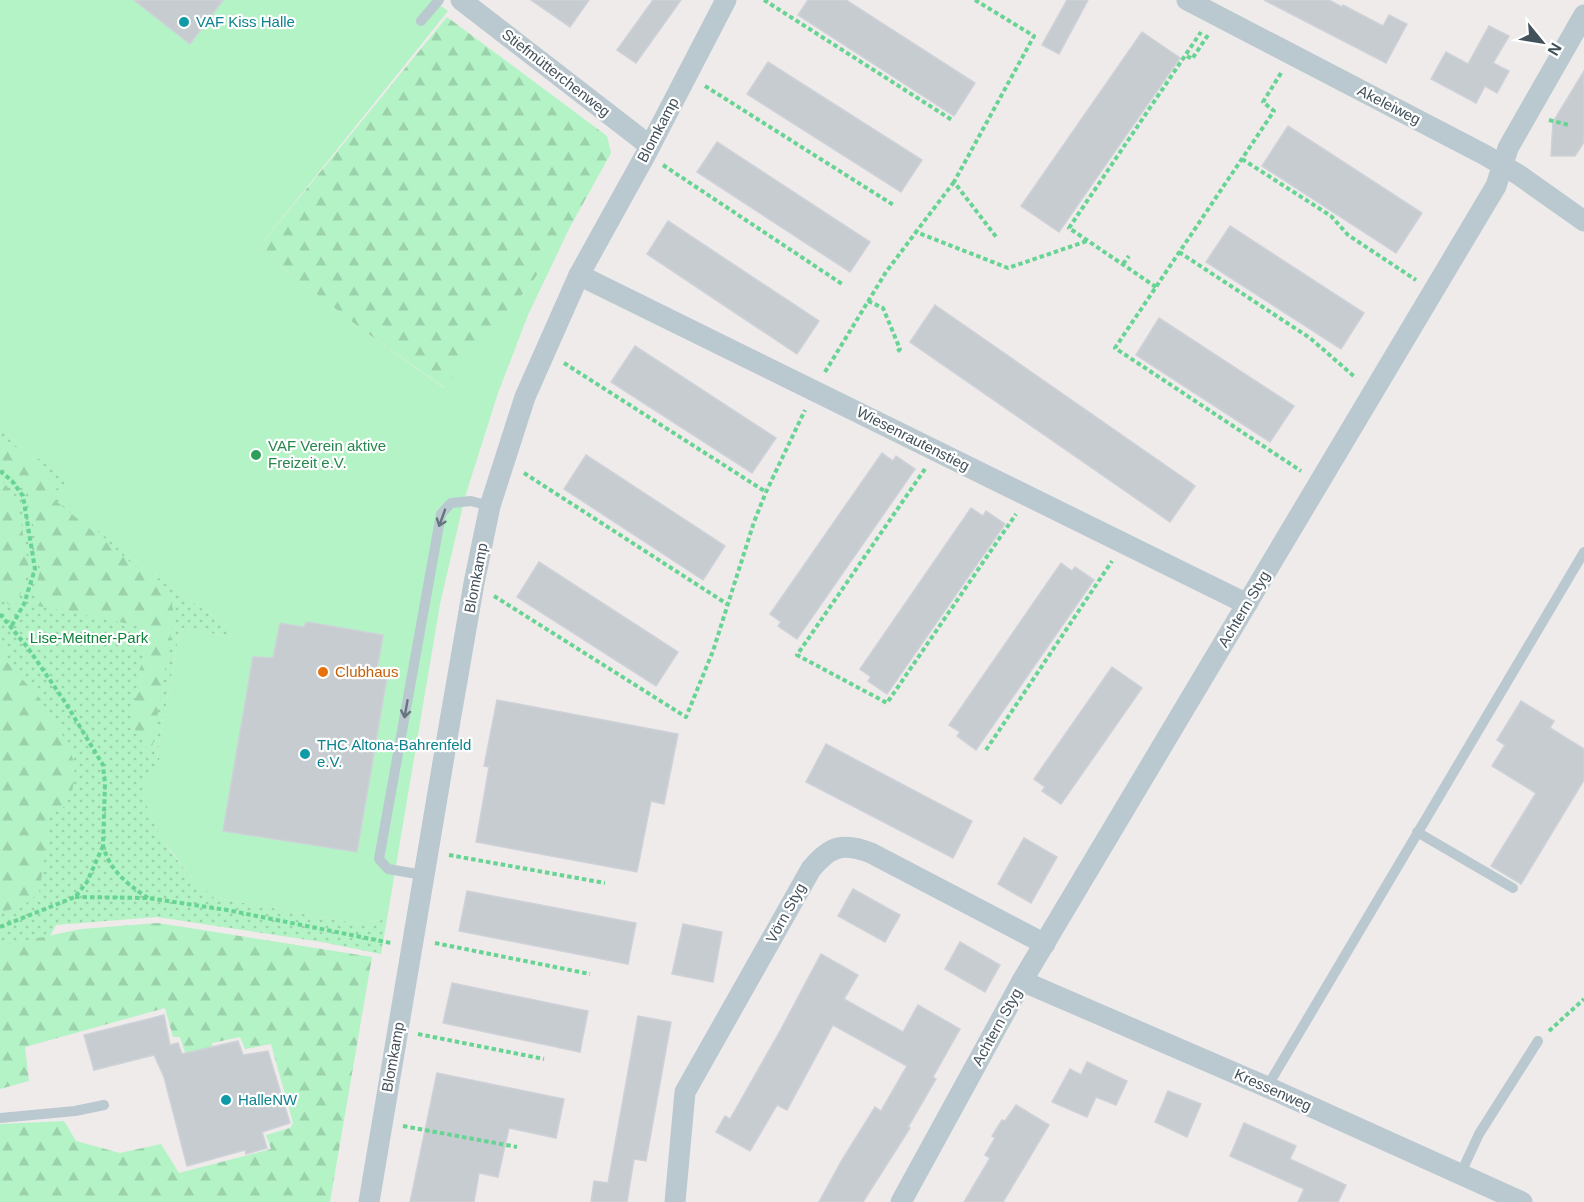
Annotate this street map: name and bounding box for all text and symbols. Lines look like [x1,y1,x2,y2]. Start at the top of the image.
north arrow [1512,12,1572,72]
place label: VAF Kiss Halle [196,13,295,30]
marker: VAF Kiss Halle [177,15,191,29]
street label: Stiefmütterchenweg [499,25,614,120]
text: N [1544,40,1565,59]
street label: Akeleiweg [1355,81,1424,128]
street label: Blomkamp [633,94,682,165]
street label: Wiesenrautenstieg [854,403,972,474]
place label: VAF Verein aktive Freizeit e.V. [268,437,386,471]
marker: VAF Verein aktive Freizeit e.V. [249,448,263,462]
one-way arrow [436,509,447,527]
street label: Blomkamp [460,542,491,614]
street label: Achtern Styg [1214,568,1273,650]
park label: Lise-Meitner-Park [30,629,149,646]
place label: Clubhaus [335,663,398,680]
marker: Clubhaus [316,665,330,679]
one-way arrow [400,699,411,719]
place label: THC Altona-Bahrenfeld e.V. [317,736,471,770]
marker: THC Altona-Bahrenfeld e.V. [298,747,312,761]
street label: Vörn Styg [762,880,809,946]
street label: Achtern Styg [968,985,1025,1068]
street label: Blomkamp [378,1021,407,1093]
street label: Kressenweg [1232,1065,1314,1114]
place label: HalleNW [238,1091,298,1108]
marker: HalleNW [219,1093,233,1107]

